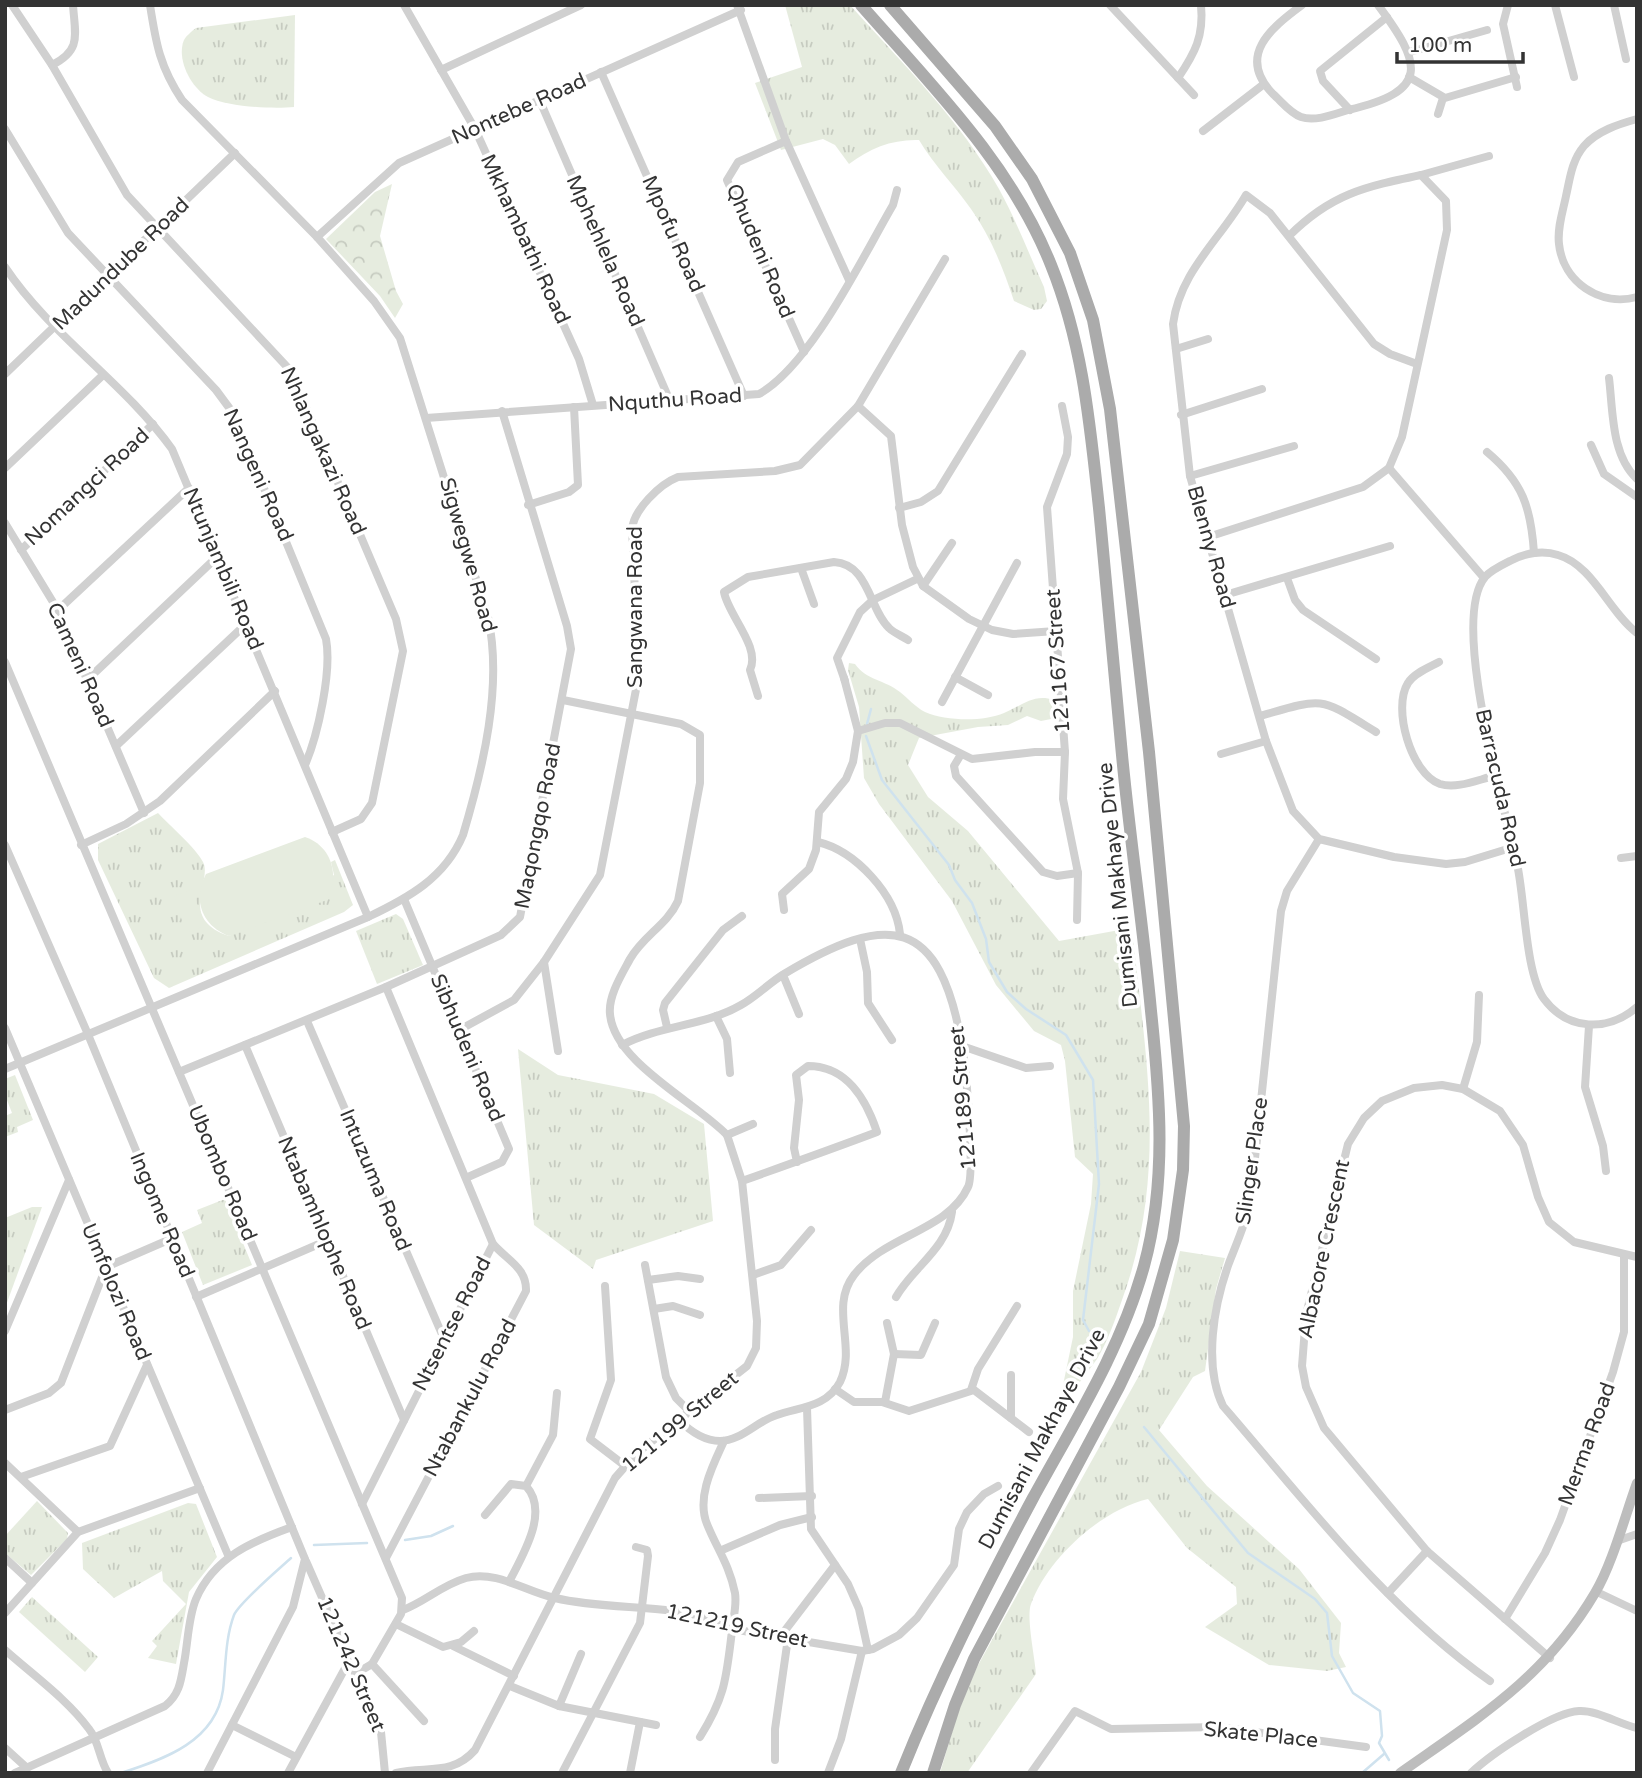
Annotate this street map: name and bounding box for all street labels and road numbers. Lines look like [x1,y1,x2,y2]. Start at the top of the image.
street label: Nontebe Road [448,68,590,150]
street label: Mkhambathi Road [475,150,575,328]
street label: Mphehlela Road [560,171,650,331]
street label: Mpofu Road [636,172,710,296]
street label: Qhudeni Road [720,180,800,322]
street label: Madundube Road [47,192,195,336]
street label: Nhlangakazi Road [275,363,371,539]
street label: Nquthu Road [607,383,743,417]
street label: Nangeni Road [218,405,298,545]
street label: Nomangci Road [20,423,154,551]
street label: Sigwegwe Road [434,475,502,635]
street label: Blenny Road [1182,483,1240,611]
street label: Ntunjambili Road [178,484,268,654]
street label: Sangwana Road [623,526,648,688]
street label: 121167 Street [1040,588,1076,734]
street label: Cameni Road [41,599,119,731]
street label: Barracuda Road [1470,707,1530,869]
street label: Maqongqo Road [510,741,566,911]
street label: Dumisani Makhaye Drive [1093,761,1143,1009]
street label: Sibhudeni Road [425,970,509,1126]
street label: 121189 Street [944,1025,982,1171]
street label: Slinger Place [1231,1095,1273,1226]
street label: Ubombo Road [182,1101,262,1245]
street label: Intuzuma Road [334,1105,416,1255]
street label: Ntabamhlophe Road [272,1133,376,1333]
street label: Ingome Road [124,1148,200,1282]
street label: Albacore Crescent [1293,1157,1355,1341]
street label: Umfolozi Road [76,1220,156,1364]
street label: Ntsentse Road [407,1253,497,1395]
street label: Ntabankulu Road [418,1315,522,1481]
street label: Dumisani Makhaye Drive [973,1324,1111,1554]
street label: 121199 Street [617,1366,743,1478]
street label: Merma Road [1553,1379,1621,1509]
street label: 121242 Street [311,1593,391,1735]
street label: 121219 Street [664,1599,810,1653]
street label: Skate Place [1203,1717,1319,1753]

